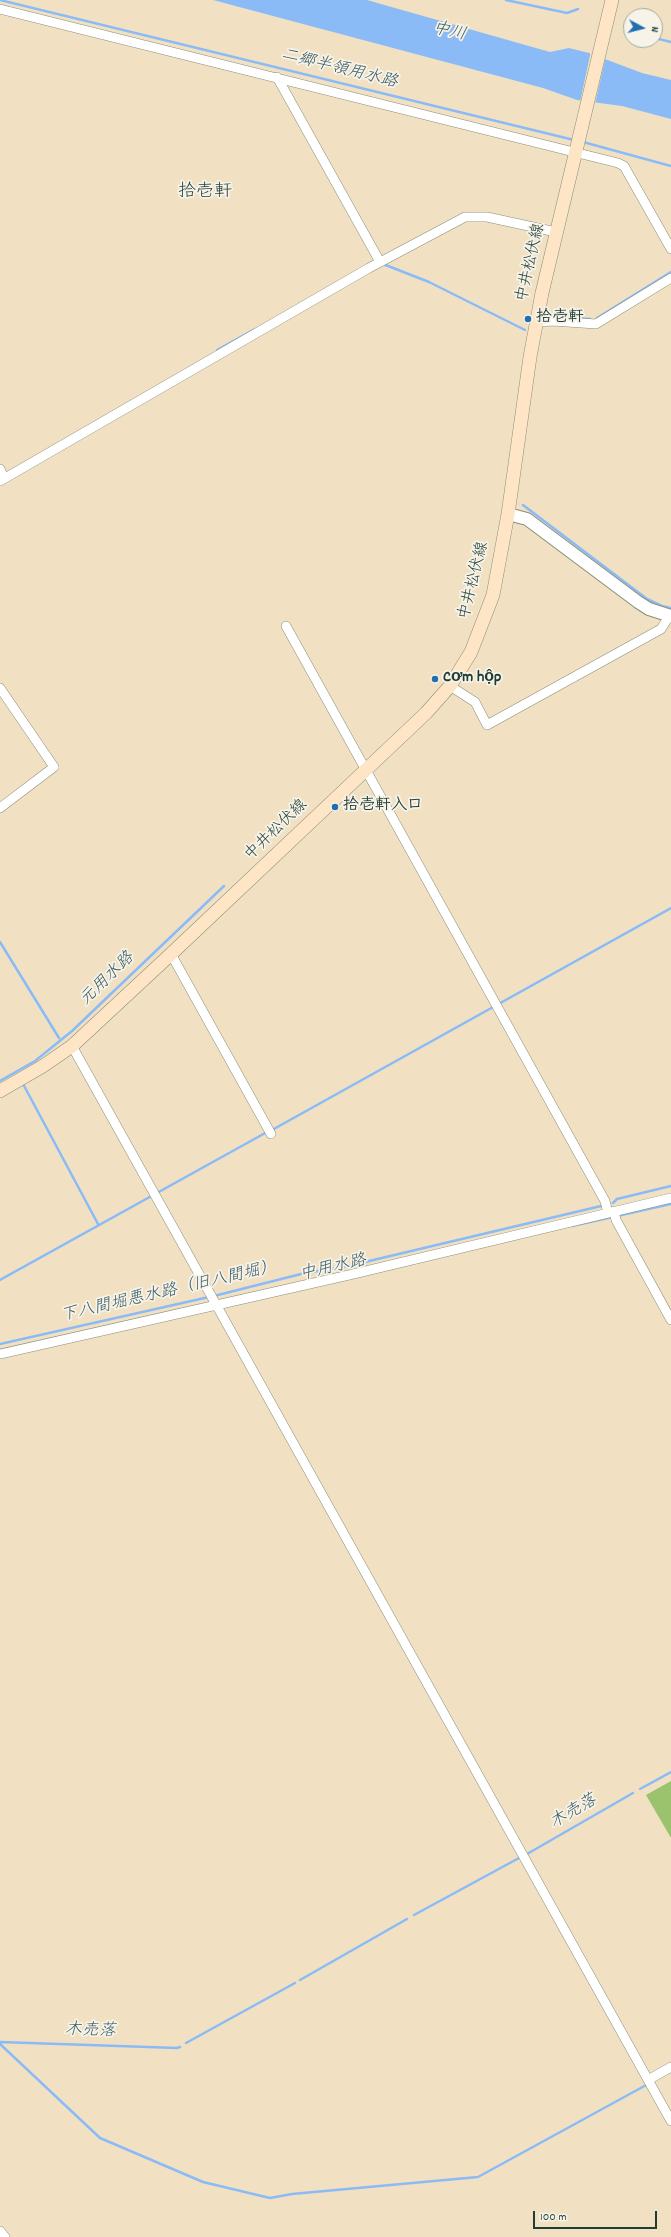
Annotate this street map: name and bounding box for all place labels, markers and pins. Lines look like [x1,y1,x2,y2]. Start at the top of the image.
place label: 拾壱軒 [536,309,584,329]
marker: 拾壱軒 [523,314,533,324]
place label: Cơm hộp [443,669,501,689]
marker: Cơm hộp [430,674,440,684]
place label: 拾壱軒入口 [343,797,423,817]
marker: 拾壱軒入口 [330,802,340,812]

